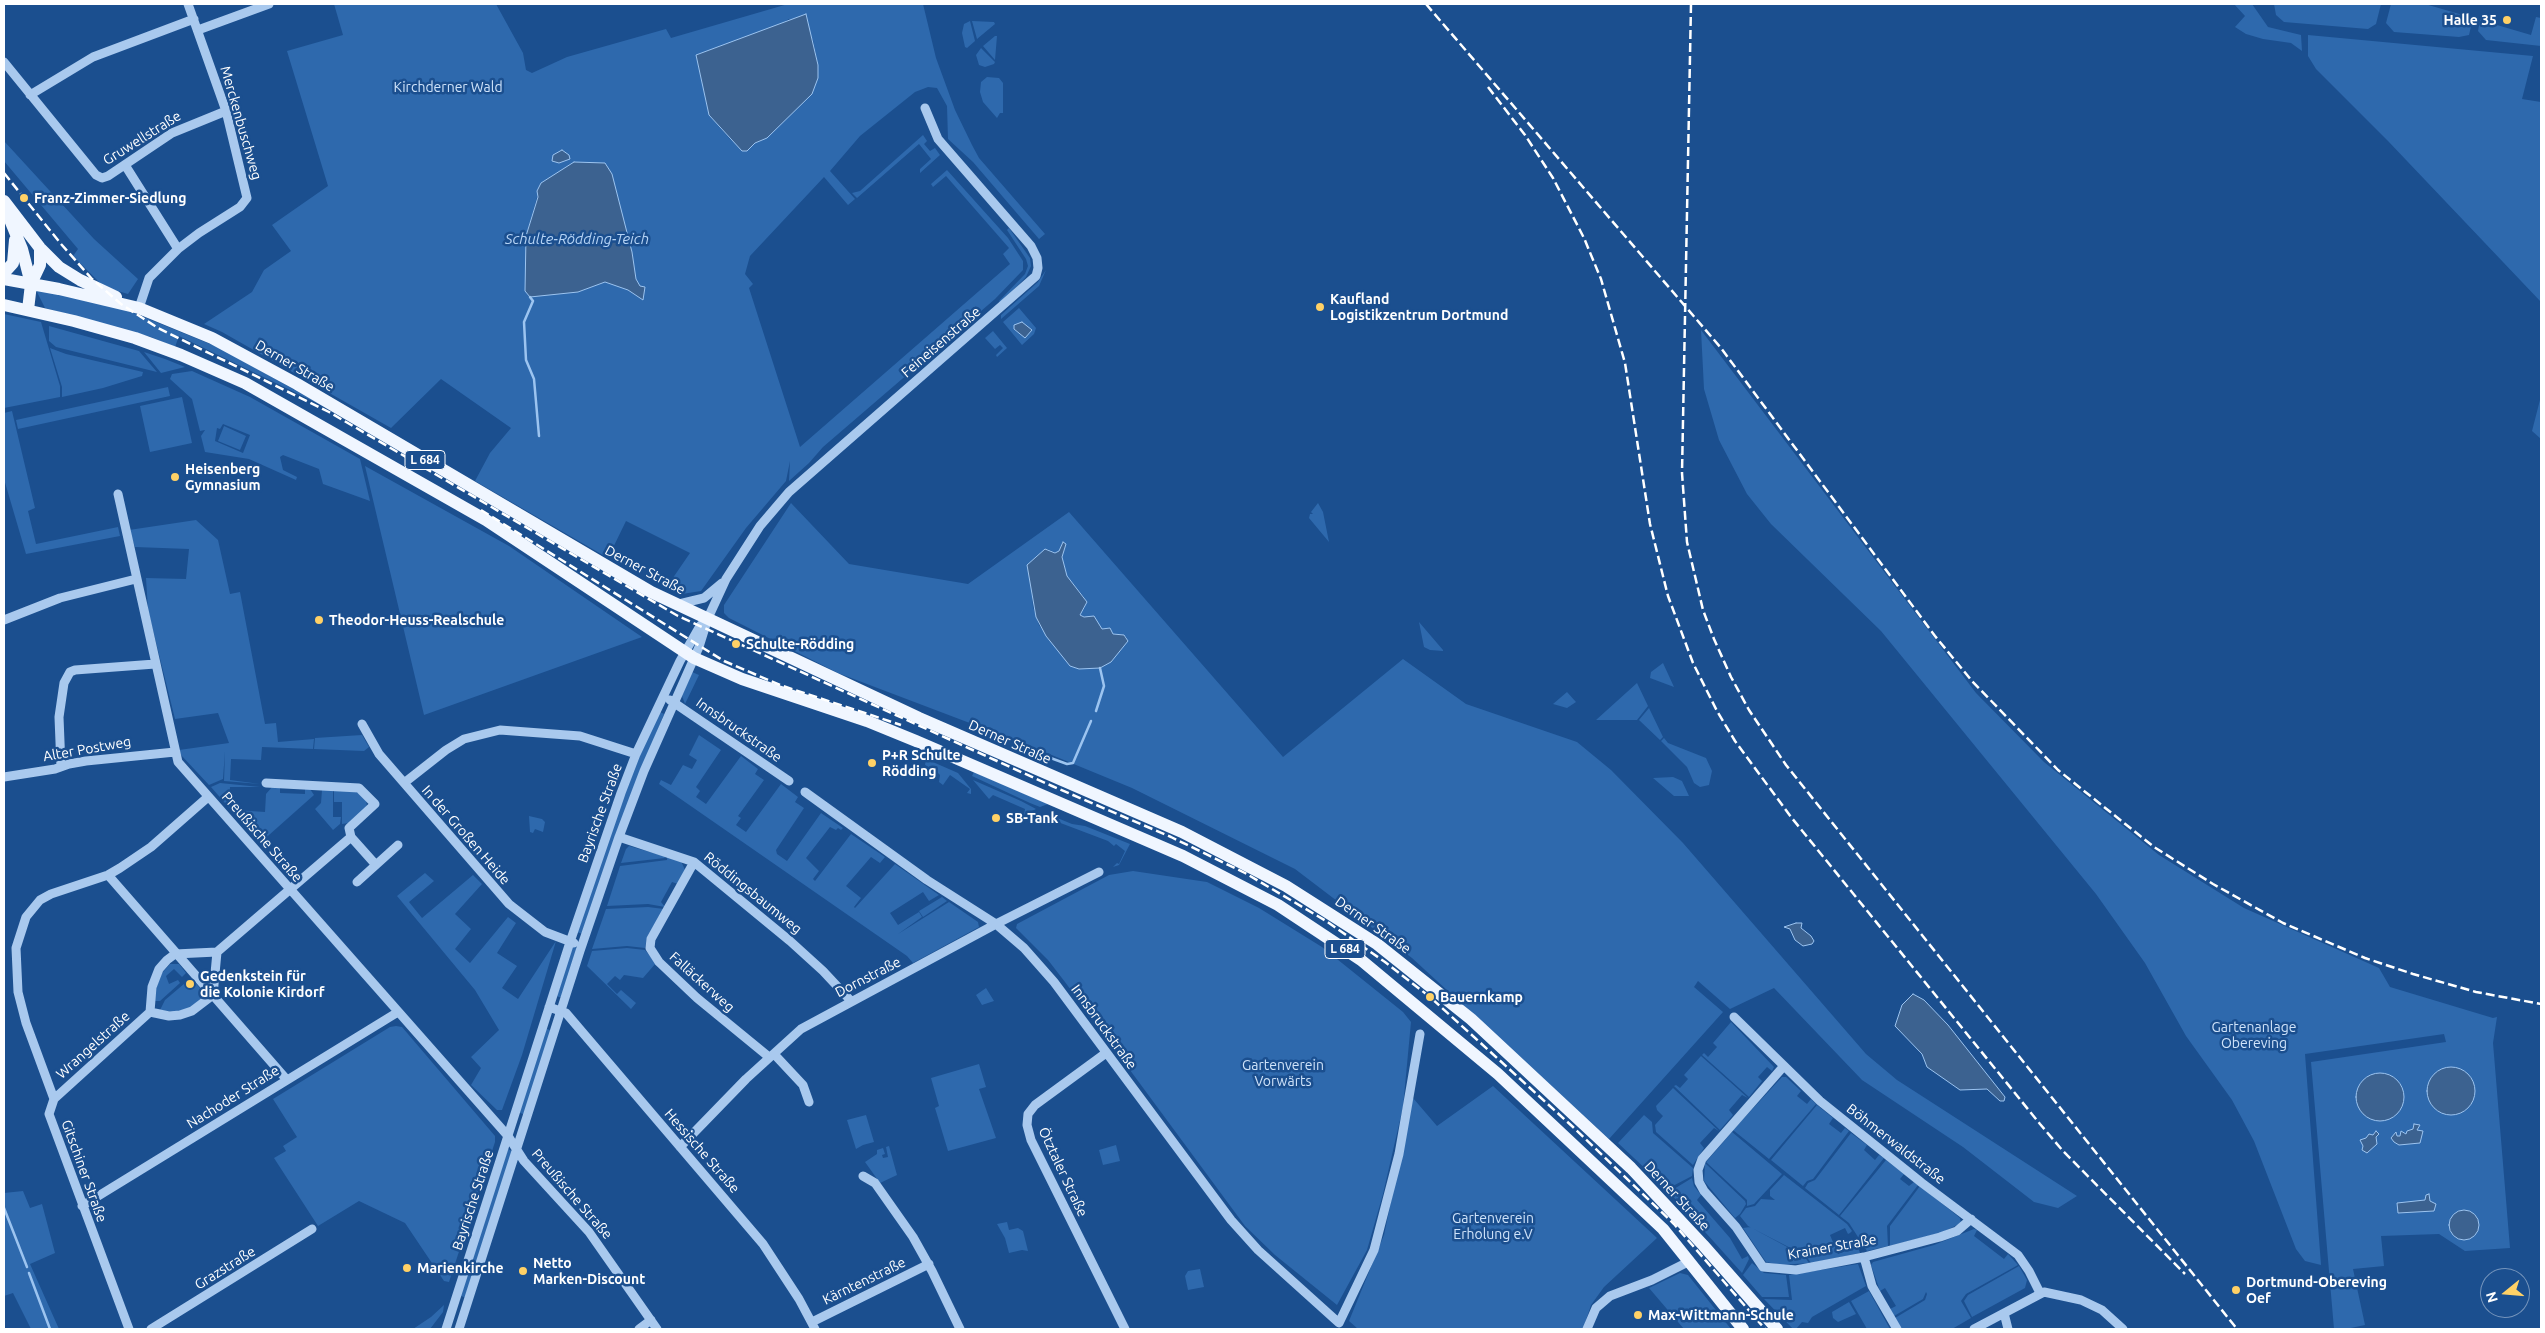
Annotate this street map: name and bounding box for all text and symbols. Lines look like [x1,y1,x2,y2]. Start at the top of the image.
place label: Halle 35 [2444,12,2497,28]
marker: Halle 35 [2501,14,2513,26]
street label: Merckenbuschweg [217,64,265,182]
park label: Kirchderner Wald [393,79,503,95]
street label: Gruwellstraße [100,107,184,169]
place label: Franz-Zimmer-Siedlung [34,190,186,206]
marker: Franz-Zimmer-Siedlung [18,192,30,204]
water label: Schulte-Rödding-Teich [505,230,649,248]
place label: Kaufland Logistikzentrum Dortmund [1330,291,1508,324]
marker: Kaufland Logistikzentrum Dortmund [1314,301,1326,313]
street label: Feineisenstraße [898,303,984,381]
street label: Derner Straße [252,337,338,395]
road number: L 684 [405,450,445,470]
place label: Heisenberg Gymnasium [185,461,261,494]
marker: Heisenberg Gymnasium [169,471,181,483]
street label: Derner Straße [602,542,688,598]
place label: Theodor-Heuss-Realschule [329,612,504,628]
marker: Theodor-Heuss-Realschule [313,614,325,626]
place label: Schulte-Rödding [746,636,854,652]
marker: Schulte-Rödding [730,638,742,650]
street label: Innsbruckstraße [693,694,785,766]
street label: Derner Straße [966,716,1054,768]
street label: Alter Postweg [42,733,132,765]
place label: P+R Schulte Rödding [882,747,961,780]
marker: P+R Schulte Rödding [866,757,878,769]
street label: Bayrische Straße [574,761,626,865]
street label: In der Großen Heide [418,782,514,888]
street label: Preußische Straße [218,788,306,886]
place label: SB-Tank [1006,810,1058,826]
marker: SB-Tank [990,812,1002,824]
street label: Röddingsbaumweg [701,848,805,938]
street label: Derner Straße [1332,893,1414,957]
road number: L 684 [1325,940,1365,959]
street label: Falläckerweg [666,948,738,1016]
street label: Dornstraße [832,953,904,1001]
place label: Gedenkstein für die Kolonie Kirdorf [200,968,324,1000]
marker: Gedenkstein für die Kolonie Kirdorf [184,978,196,990]
street label: Innsbruckstraße [1068,981,1140,1073]
place label: Bauernkamp [1440,989,1523,1005]
marker: Bauernkamp [1424,991,1436,1003]
street label: Wrangelstraße [53,1008,133,1082]
park label: Gartenanlage Obereving [2212,1019,2296,1052]
park label: Gartenverein Vorwärts [1242,1057,1324,1090]
street label: Nachoder Straße [184,1062,282,1132]
street label: Böhmerwaldstraße [1843,1100,1949,1188]
street label: Hessische Straße [661,1105,743,1197]
street label: Gitschiner Straße [58,1117,110,1225]
street label: Ötztaler Straße [1035,1125,1091,1219]
street label: Preußische Straße [528,1145,616,1243]
street label: Bayrische Straße [449,1148,497,1252]
street label: Derner Straße [1641,1158,1713,1234]
park label: Gartenverein Erholung e.V [1452,1210,1534,1242]
street label: Krainer Straße [1786,1231,1878,1263]
street label: Grazstraße [192,1243,258,1293]
street label: Kärntenstraße [820,1254,908,1308]
place label: Netto Marken-Discount [533,1255,645,1288]
place label: Marienkirche [417,1260,503,1276]
marker: Marienkirche [401,1262,413,1274]
marker: Netto Marken-Discount [517,1265,529,1277]
north arrow [2480,1268,2530,1318]
place label: Dortmund-Obereving Oef [2246,1274,2387,1306]
marker: Dortmund-Obereving Oef [2230,1284,2242,1296]
text: N [2482,1290,2501,1304]
place label: Max-Wittmann-Schule [1648,1307,1794,1323]
marker: Max-Wittmann-Schule [1632,1309,1644,1321]

